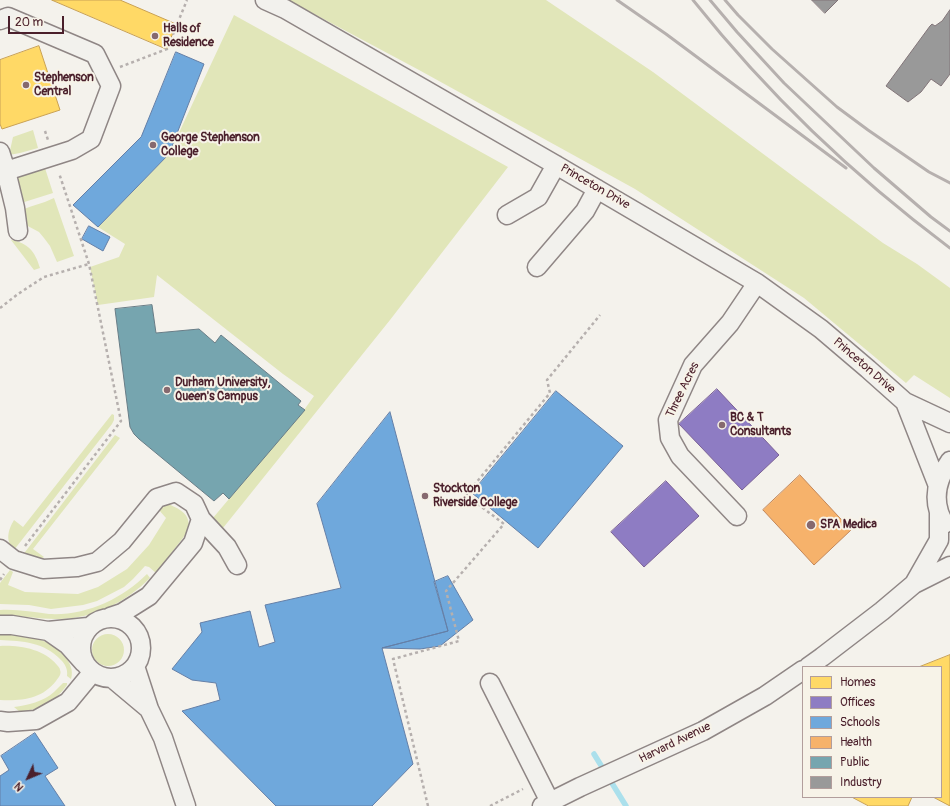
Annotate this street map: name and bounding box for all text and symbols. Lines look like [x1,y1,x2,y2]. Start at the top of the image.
scale bar [10,8,66,34]
text: 20 m [15,15,43,30]
place label: Halls of Residence [163,22,214,50]
marker: Halls of Residence [150,31,160,41]
place label: Stephenson Central [34,71,94,99]
marker: Stephenson Central [21,80,31,90]
place label: George Stephenson College [161,131,260,159]
marker: George Stephenson College [148,140,158,150]
street label: Princeton Drive [558,161,632,213]
street label: Princeton Drive [830,335,898,397]
street label: Three Acres [663,360,703,420]
place label: Durham University, Queen's Campus [175,376,270,404]
marker: Durham University, Queen's Campus [162,385,172,395]
place label: BC & T Consultants [730,411,791,439]
marker: BC & T Consultants [717,420,727,430]
place label: Stockton Riverside College [433,482,517,510]
marker: Stockton Riverside College [420,491,430,501]
place label: SPA Medica [820,518,877,532]
marker: SPA Medica [805,519,817,531]
legend [802,666,942,798]
text: Homes [840,675,876,690]
text: Offices [840,695,875,710]
text: Schools [840,715,880,730]
street label: Harvard Avenue [637,719,713,767]
text: Health [840,735,872,750]
text: Public [840,755,870,770]
north arrow [8,758,48,798]
text: Industry [840,775,882,790]
text: N [12,779,26,794]

